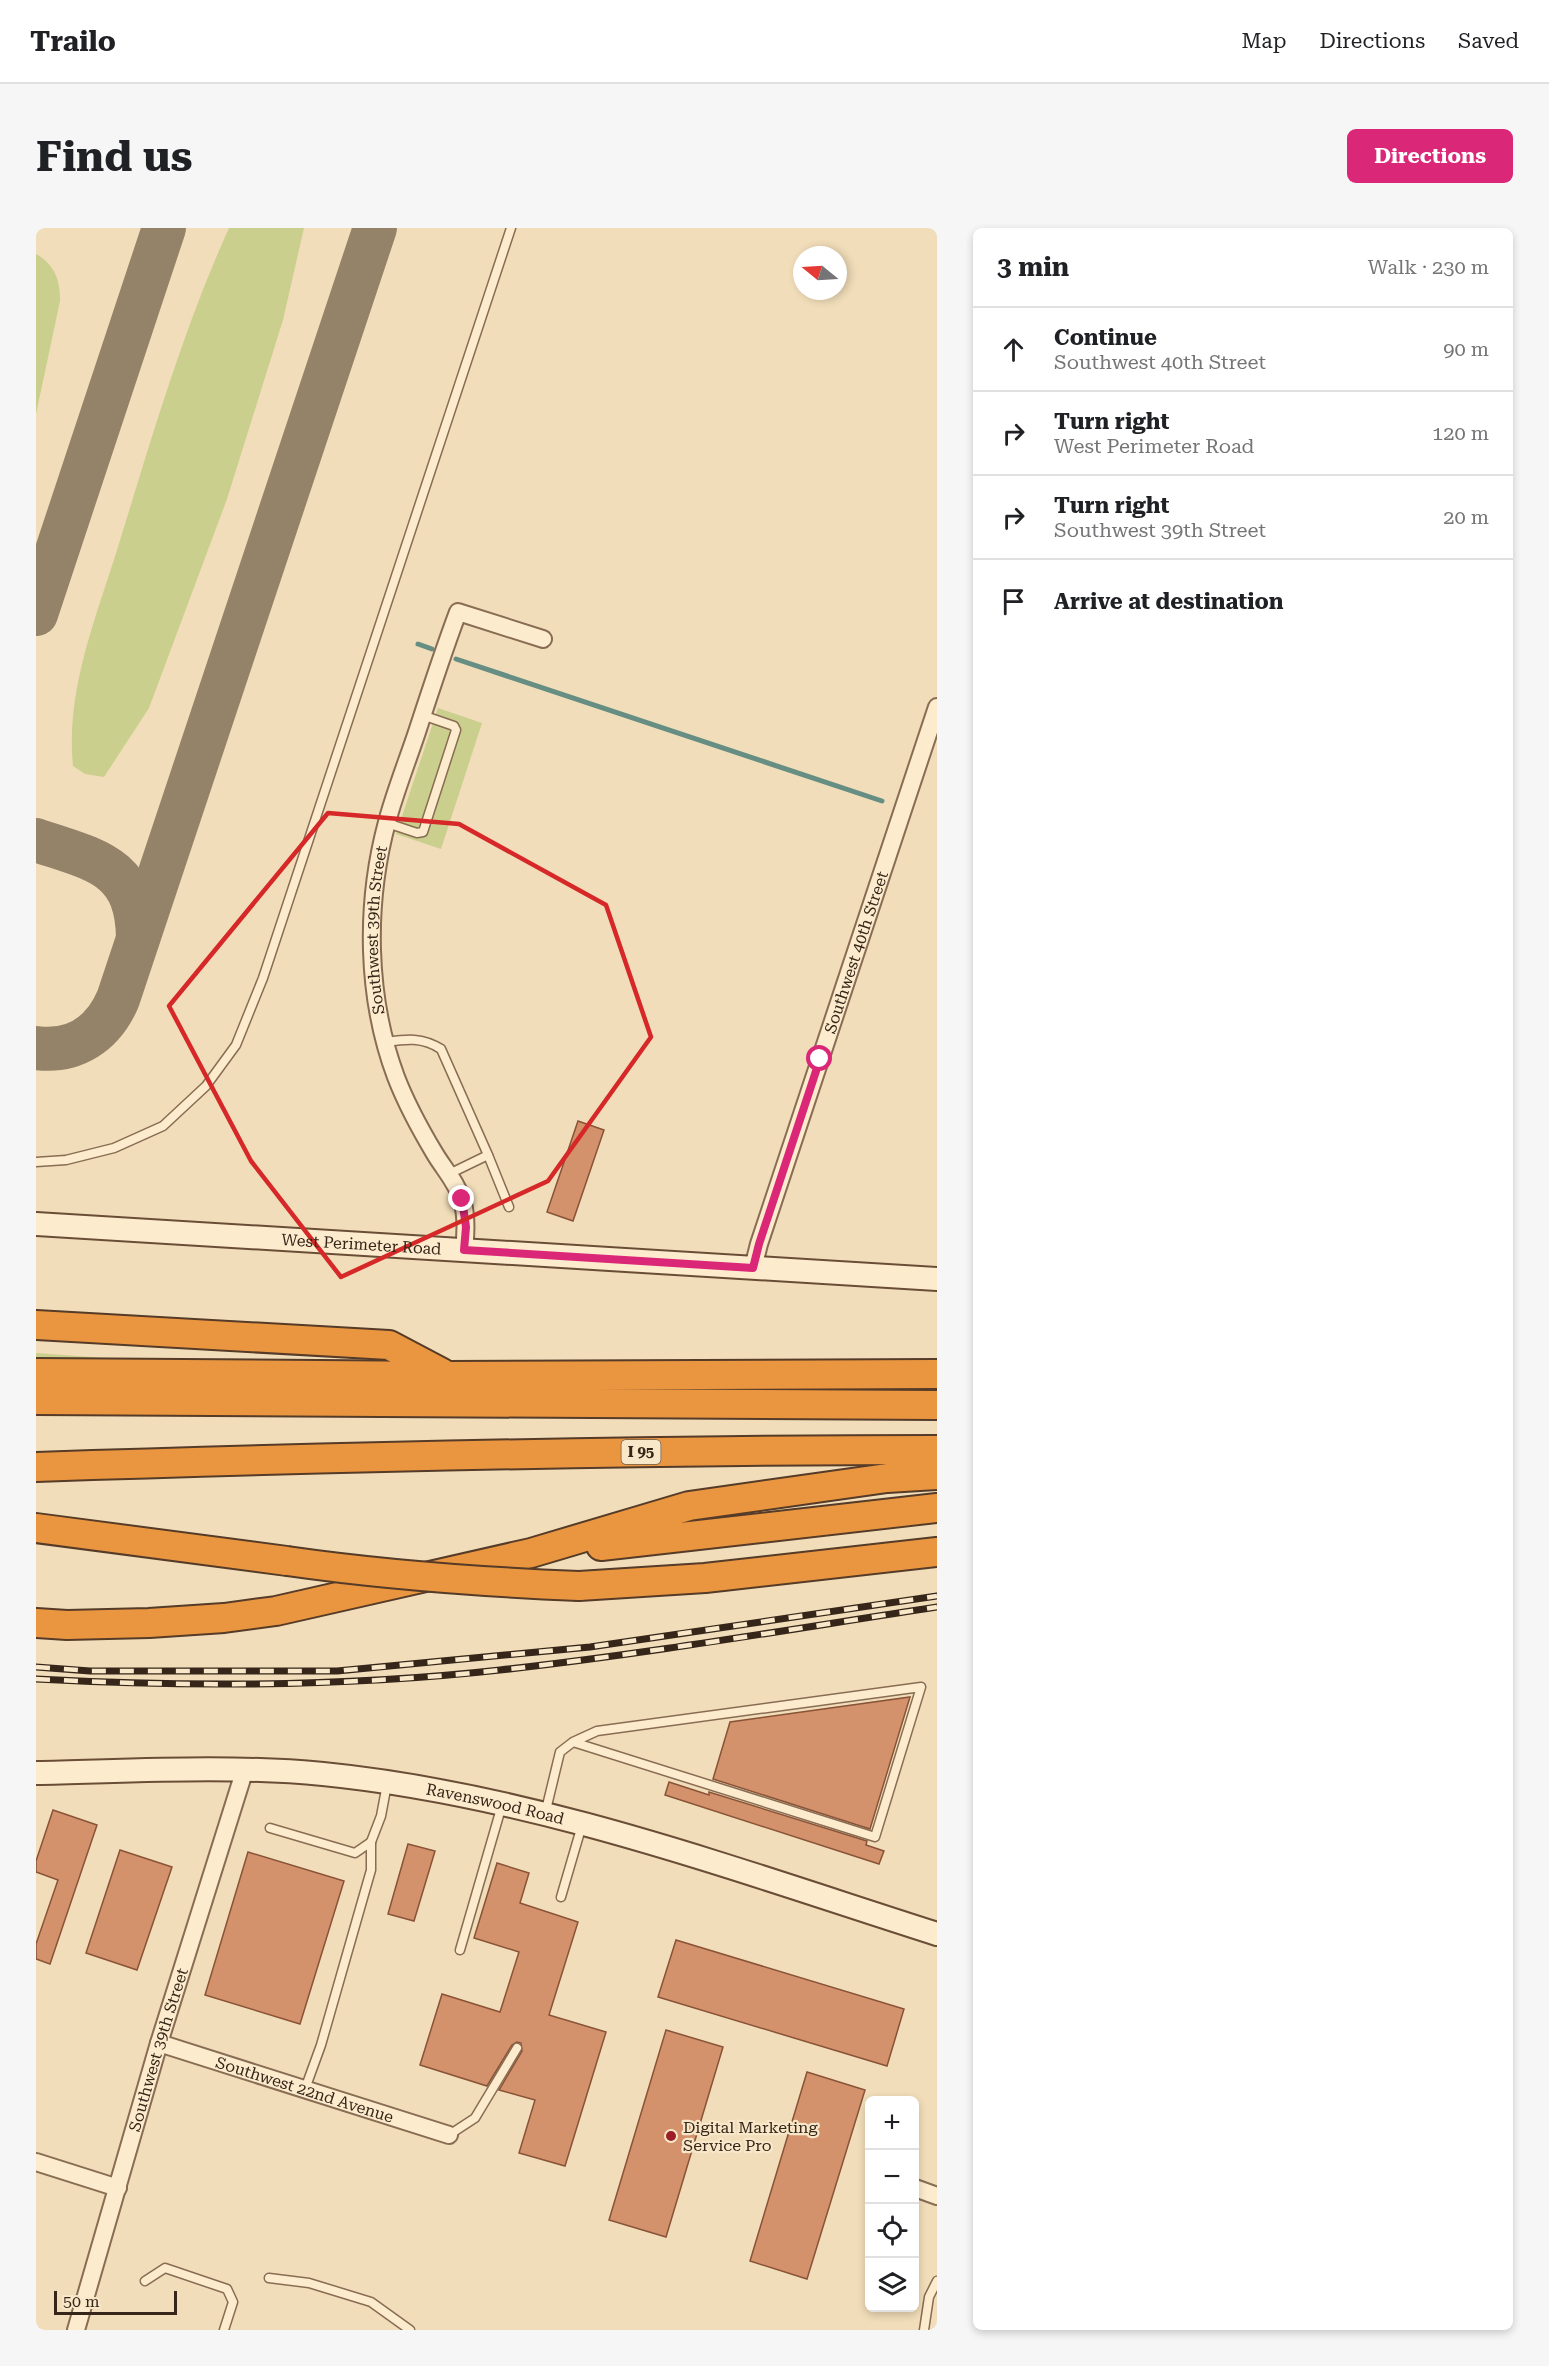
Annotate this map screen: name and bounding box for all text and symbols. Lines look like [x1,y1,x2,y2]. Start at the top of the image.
text: Trailo [30,25,116,58]
text: Map [1242,29,1286,53]
text: Directions [1319,29,1425,53]
text: Saved [1458,29,1519,53]
button: Directions [1347,129,1513,183]
text: Find us [36,132,193,181]
north arrow [793,246,847,300]
text: 3 min [997,252,1069,282]
text: Walk · 230 m [1368,255,1489,279]
text: Continue [1054,325,1157,350]
icon: ahead [997,333,1030,366]
text: 90 m [1443,337,1489,361]
text: Southwest 40th Street [1054,350,1266,374]
text: Turn right [1054,409,1169,434]
icon: right [997,417,1030,450]
text: 120 m [1432,421,1489,445]
text: West Perimeter Road [1054,434,1254,458]
text: Turn right [1054,493,1169,518]
icon: right [997,501,1030,534]
text: 20 m [1443,505,1489,529]
text: Southwest 39th Street [1054,518,1266,542]
icon: arrive [997,585,1030,618]
text: Arrive at destination [1054,589,1283,614]
street label: Southwest 39th Street [363,844,391,1016]
street label: Southwest 40th Street [820,869,892,1036]
route start [806,1045,832,1071]
route end [448,1185,474,1211]
street label: West Perimeter Road [281,1230,442,1259]
road number: I 95 [622,1440,660,1464]
street label: Ravenswood Road [424,1780,566,1828]
street label: Southwest 39th Street [125,1966,192,2134]
street label: Southwest 22nd Avenue [213,2053,396,2127]
map controls [865,2096,919,2312]
button: + [865,2096,919,2150]
place label: Digital Marketing Service Pro [683,2118,818,2155]
marker: Digital Marketing Service Pro [664,2129,678,2143]
button: − [865,2150,919,2204]
button: locate [865,2204,919,2258]
button: layers [865,2258,919,2312]
scale bar [54,2288,177,2316]
text: 50 m [63,2292,100,2311]

